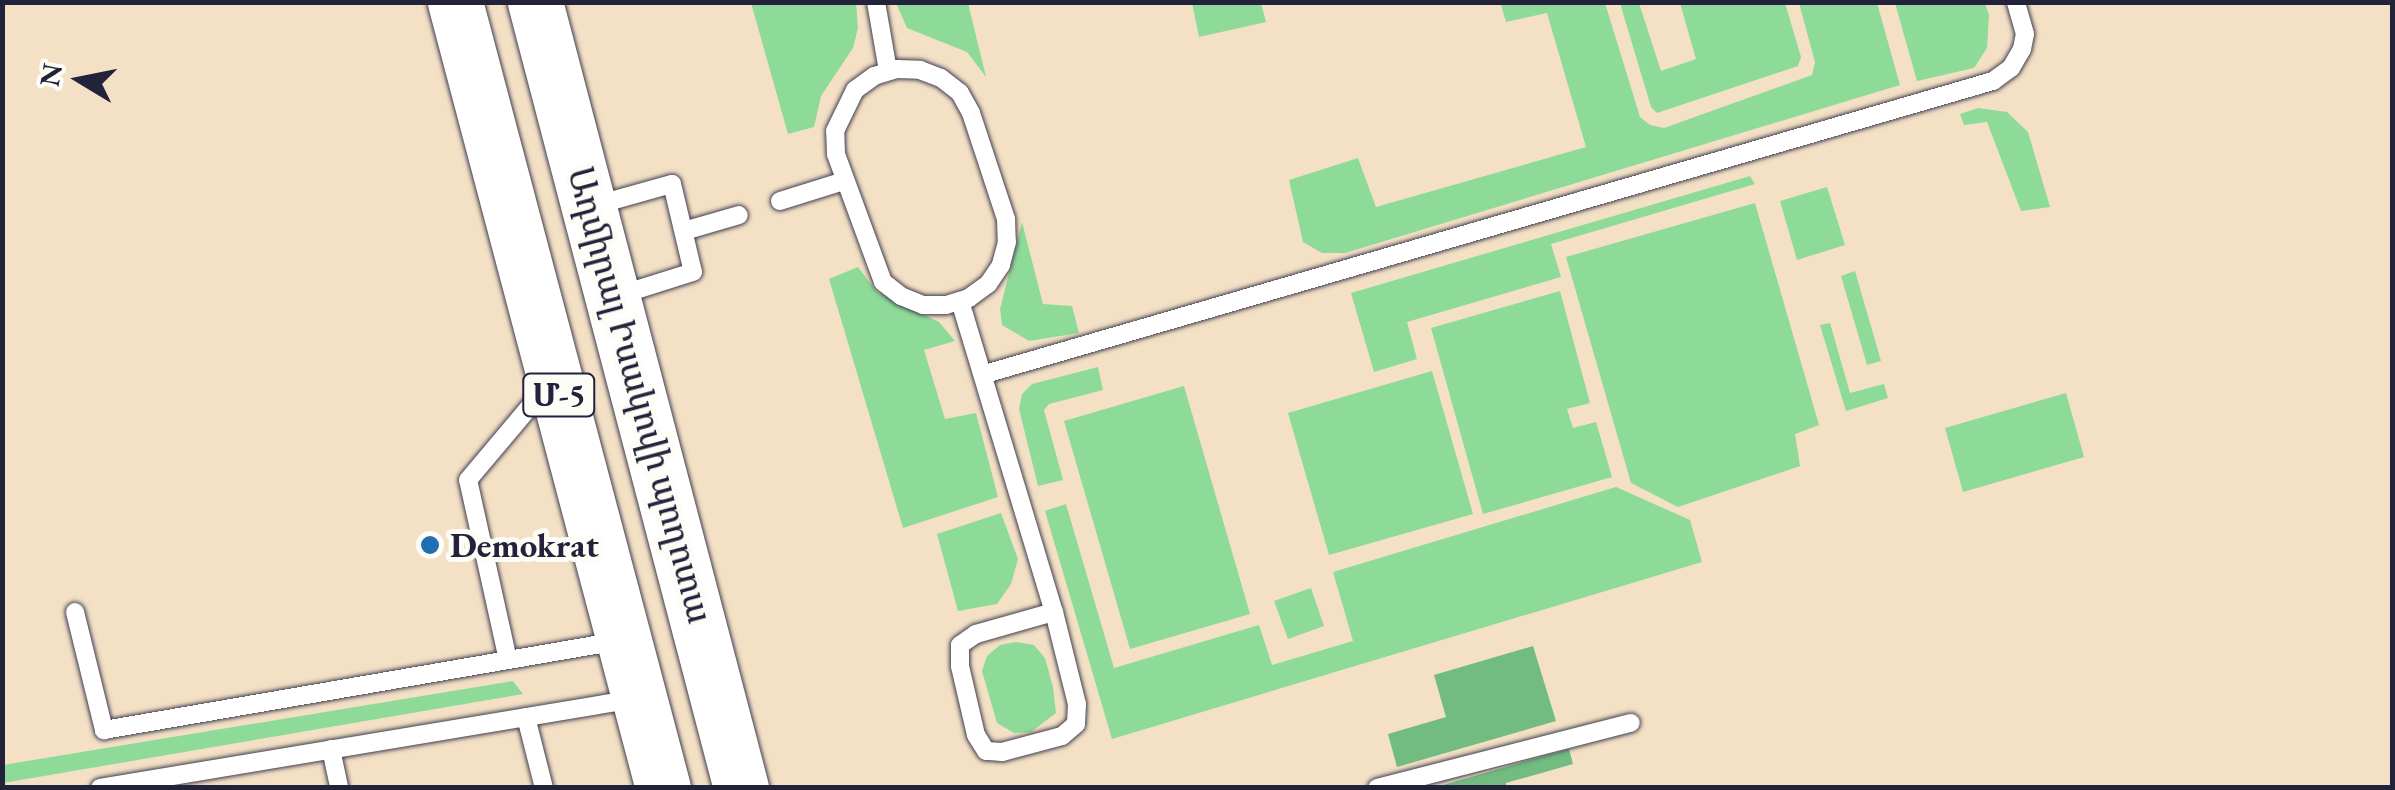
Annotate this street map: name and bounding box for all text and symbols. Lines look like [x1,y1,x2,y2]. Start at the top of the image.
north arrow [30,30,130,130]
text: N [31,61,70,89]
street label: Ադմիրալ Իսակովի պողոտա [559,162,721,628]
road number: Մ-5 [522,368,596,422]
place label: Demokrat [450,524,599,566]
marker: Demokrat [419,534,441,556]

